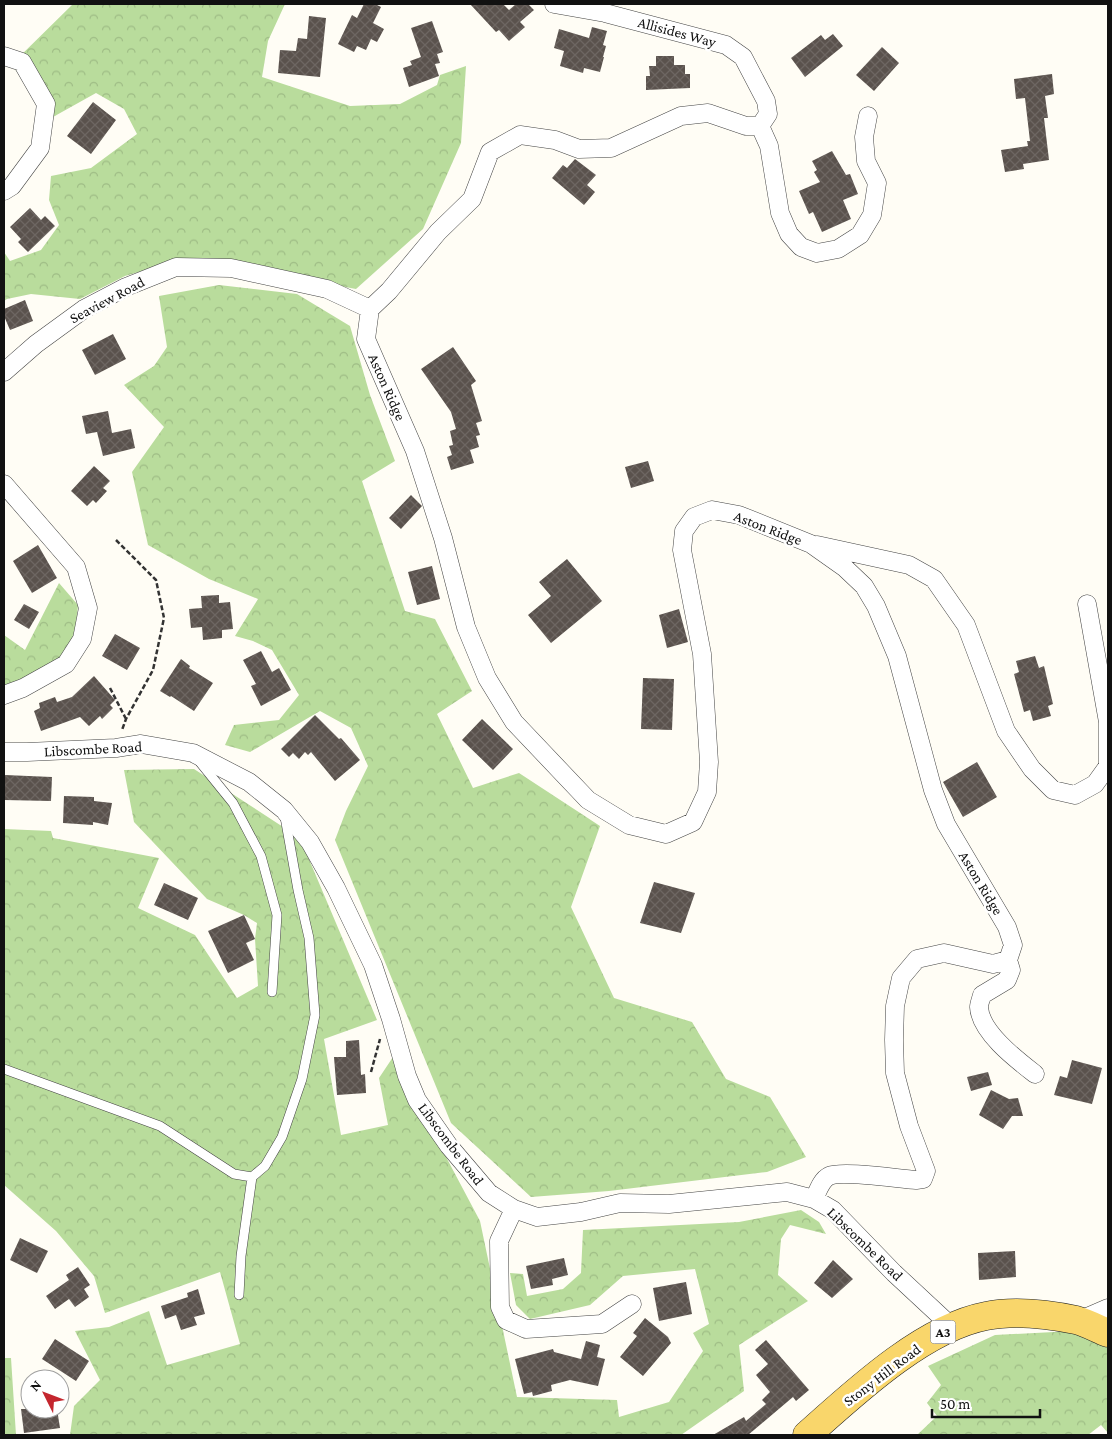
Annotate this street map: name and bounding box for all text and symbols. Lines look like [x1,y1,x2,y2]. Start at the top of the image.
street label: Allisides Way [636,14,718,51]
street label: Seaview Road [67,274,147,326]
street label: Aston Ridge [364,351,409,424]
street label: Aston Ridge [731,508,805,549]
street label: Libscombe Road [44,738,143,760]
street label: Aston Ridge [955,848,1006,919]
street label: Libscombe Road [415,1100,487,1188]
street label: Libscombe Road [824,1204,906,1284]
road number: A3 [930,1320,956,1344]
street label: Stony Hill Road [840,1341,924,1410]
north arrow [20,1369,70,1419]
text: N [26,1376,45,1394]
scale bar [932,1386,1040,1418]
text: 50 m [940,1396,970,1412]

